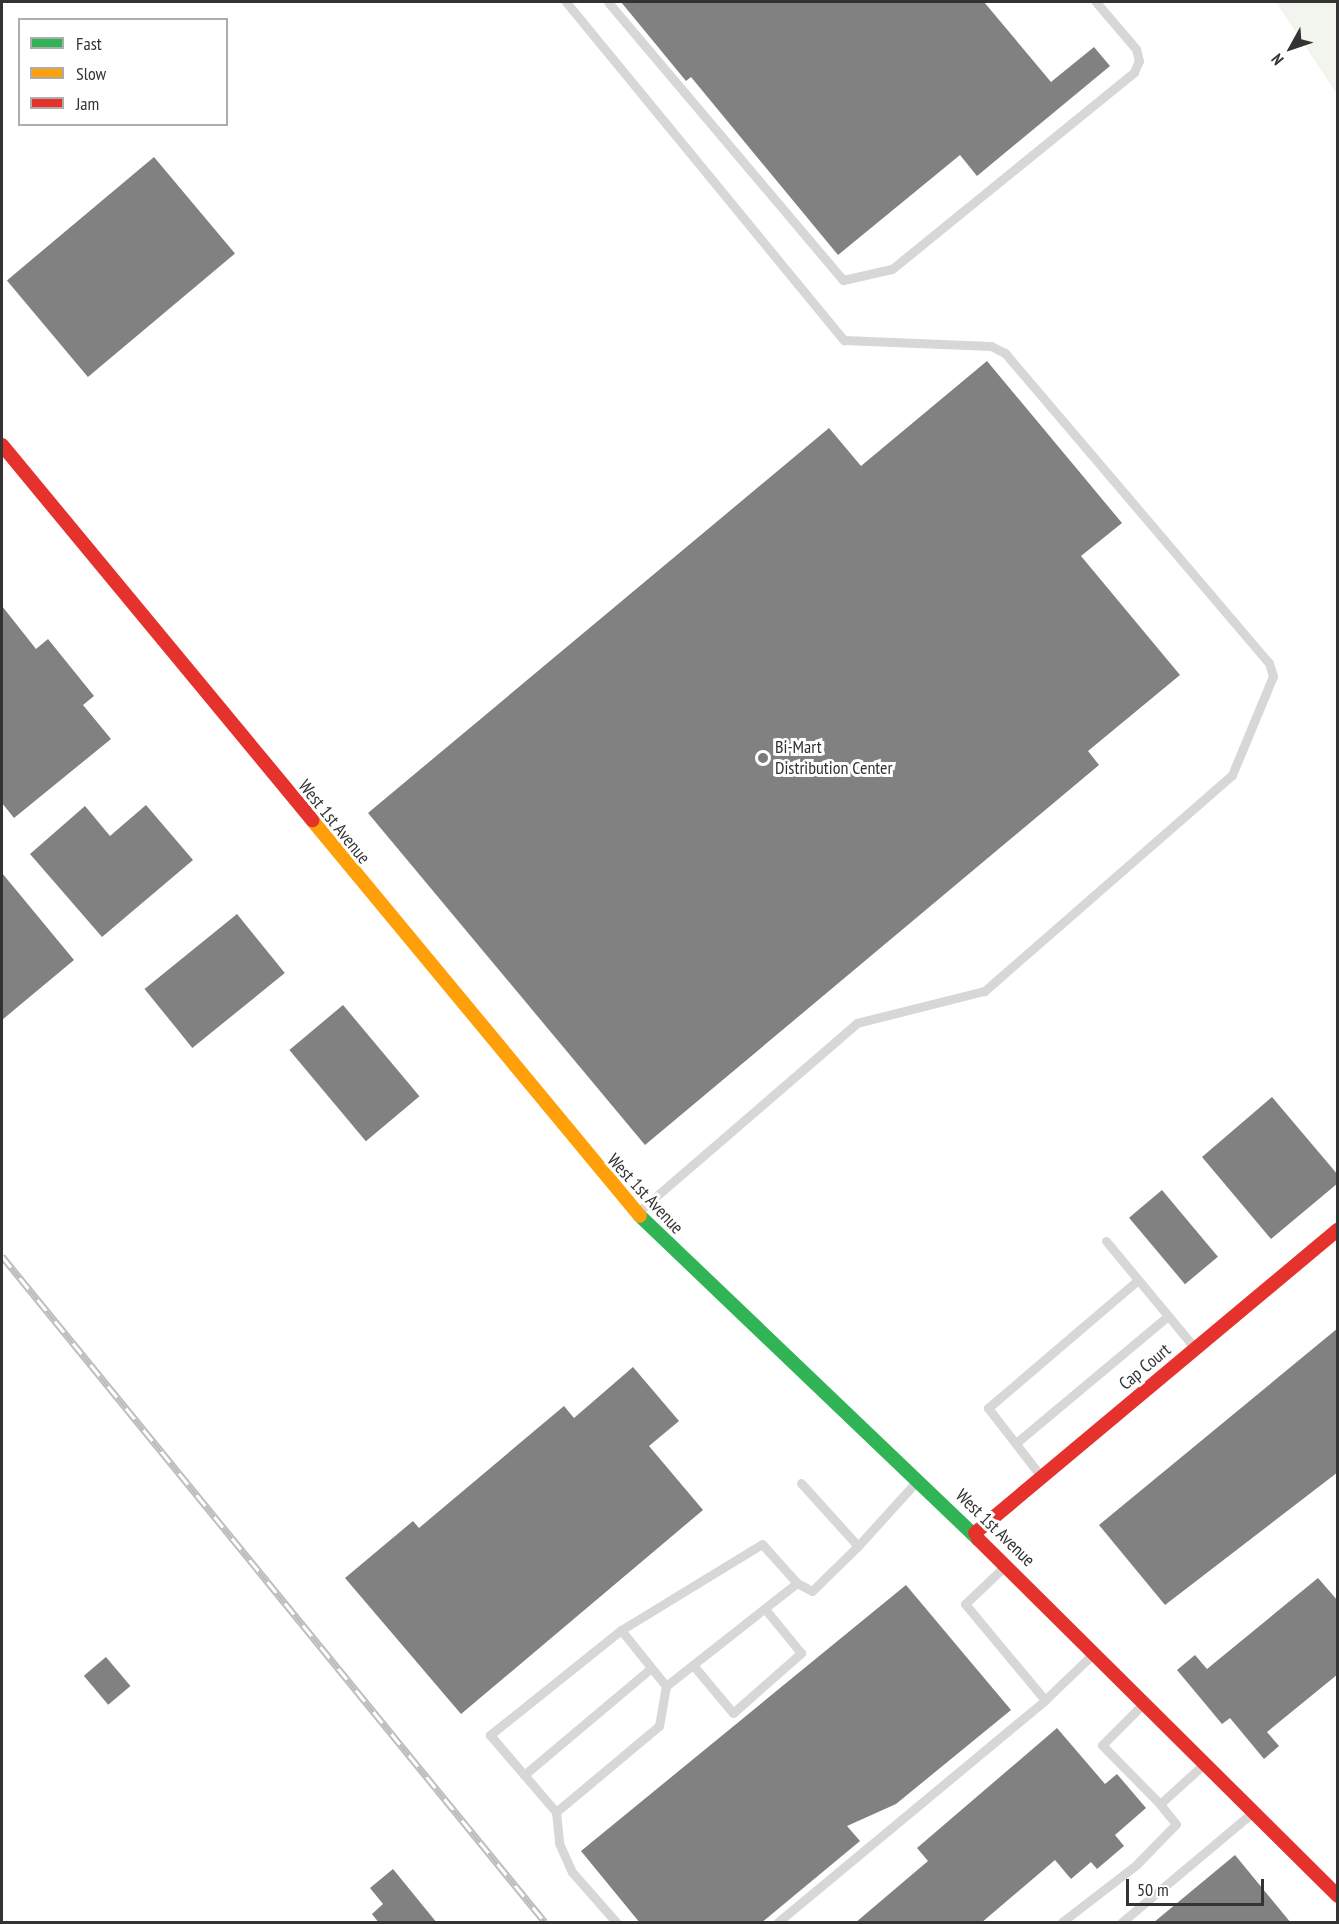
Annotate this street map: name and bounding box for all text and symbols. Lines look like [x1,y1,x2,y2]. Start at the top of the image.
legend [18,18,228,126]
north arrow [1261,18,1321,78]
text: Fast [76,32,102,55]
text: N [1267,50,1288,69]
text: Slow [76,62,106,85]
text: Jam [76,92,99,115]
place label: Bi-Mart Distribution Center [775,737,892,780]
marker: Bi-Mart Distribution Center [756,751,770,765]
street label: West 1st Avenue [293,775,375,869]
street label: West 1st Avenue [602,1149,688,1239]
street label: Cap Court [1115,1339,1175,1395]
street label: West 1st Avenue [951,1485,1039,1571]
scale bar [1129,1867,1267,1905]
text: 50 m [1137,1878,1169,1901]

